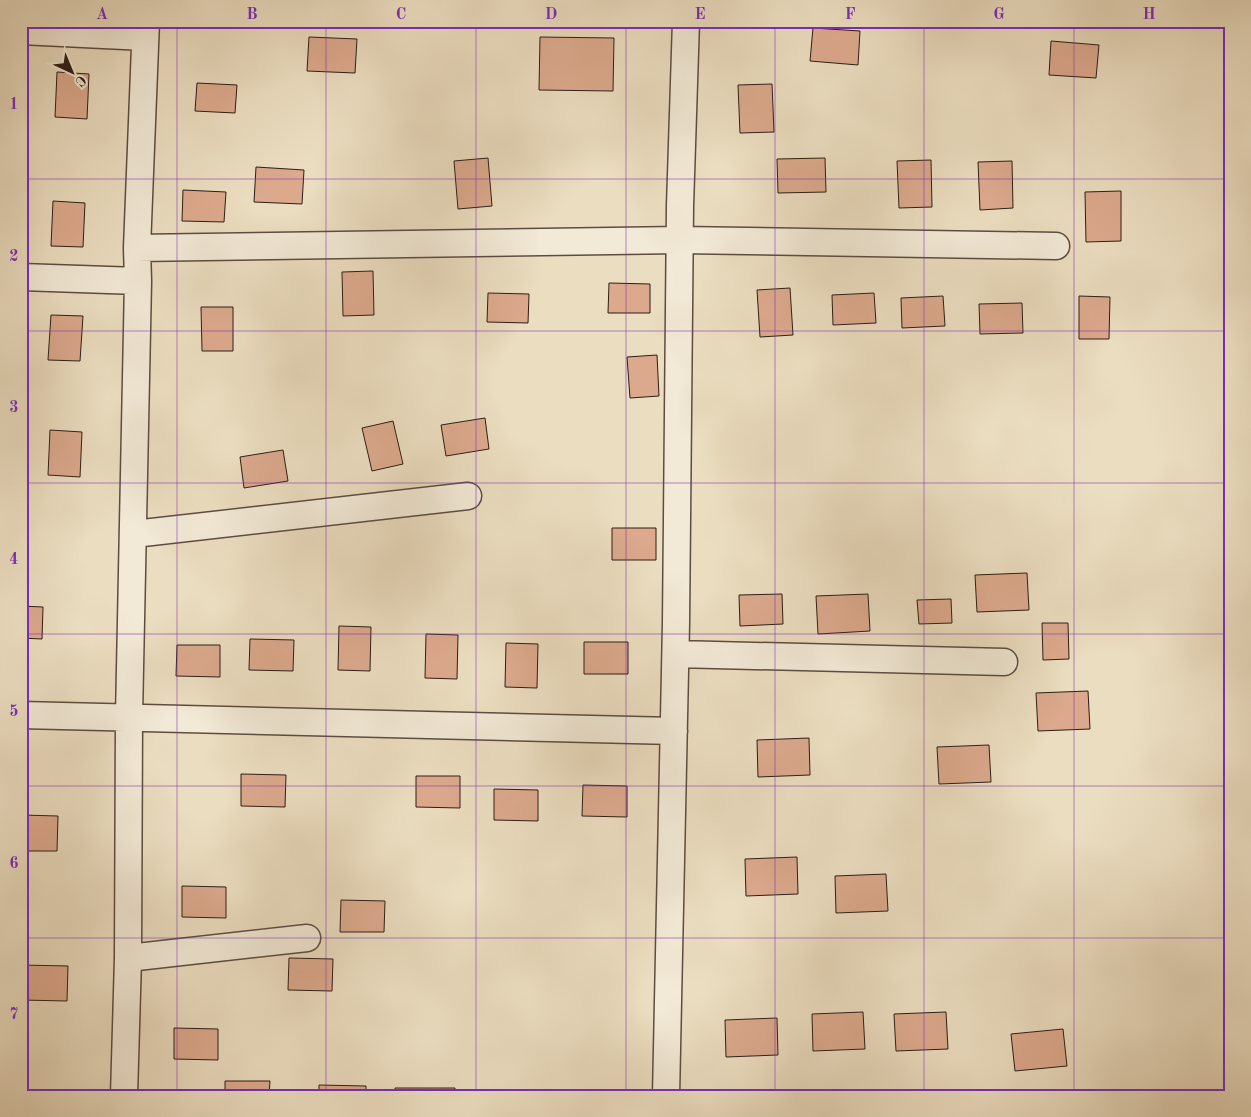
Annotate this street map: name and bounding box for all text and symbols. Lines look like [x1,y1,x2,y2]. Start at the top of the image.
text: A [96,7,108,23]
text: B [246,7,258,23]
text: C [396,7,406,23]
text: D [545,7,557,23]
text: E [694,7,706,23]
text: F [845,7,856,23]
text: G [993,7,1005,23]
text: H [1142,7,1156,23]
north arrow [48,48,98,98]
text: С [72,72,89,89]
text: 1 [9,97,19,113]
text: 2 [9,249,19,265]
text: 3 [9,400,19,416]
text: 4 [9,552,19,568]
text: 5 [9,704,19,720]
text: 6 [9,856,19,872]
text: 7 [9,1007,19,1023]

